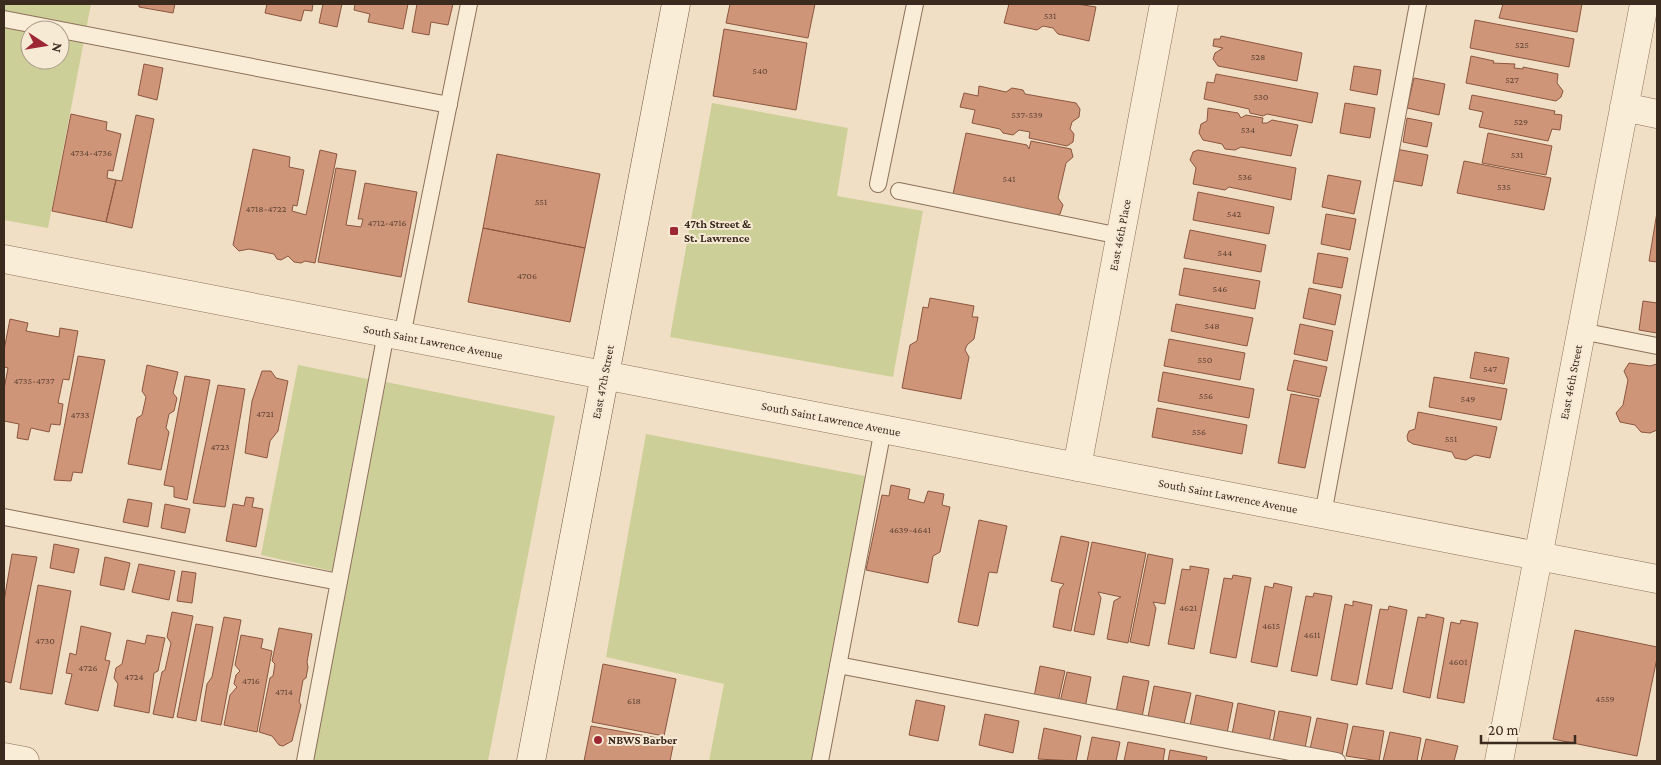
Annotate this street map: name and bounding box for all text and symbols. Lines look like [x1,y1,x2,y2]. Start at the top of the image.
house number: 531 [1044,10,1056,21]
north arrow [20,20,70,70]
house number: 525 [1515,39,1529,50]
text: N [49,41,67,54]
house number: 528 [1251,51,1265,62]
house number: 540 [752,65,768,76]
house number: 527 [1505,74,1519,85]
house number: 530 [1254,91,1269,102]
house number: 537-539 [1011,109,1043,120]
house number: 529 [1514,116,1528,127]
house number: 534 [1241,124,1255,135]
house number: 4734-4736 [70,147,112,158]
house number: 531 [1511,149,1523,160]
house number: 536 [1238,171,1252,182]
house number: 541 [1002,173,1016,184]
house number: 535 [1497,181,1511,192]
house number: 551 [535,196,547,207]
street label: East 46th Place [1106,198,1134,272]
house number: 4718-4722 [246,203,287,214]
house number: 542 [1227,208,1241,219]
house number: 4712-4716 [367,217,407,228]
place label: 47th Street & St. Lawrence [684,217,752,245]
marker: 47th Street & St. Lawrence [668,225,680,237]
house number: 544 [1218,247,1232,258]
house number: 4706 [517,270,537,281]
house number: 546 [1213,283,1227,294]
house number: 548 [1204,320,1220,331]
street label: South Saint Lawrence Avenue [362,322,504,362]
street label: East 46th Street [1557,342,1585,421]
street label: East 47th Street [589,343,617,420]
house number: 550 [1198,354,1213,365]
house number: 547 [1483,363,1497,374]
house number: 4735-4737 [13,375,55,386]
house number: 556 [1199,390,1213,401]
house number: 549 [1461,393,1475,404]
street label: South Saint Lawrence Avenue [760,399,902,439]
house number: 4721 [256,408,274,419]
house number: 4733 [71,409,90,420]
house number: 556 [1192,426,1206,437]
house number: 551 [1445,433,1457,444]
house number: 4723 [211,441,230,452]
street label: South Saint Lawrence Avenue [1157,476,1299,516]
house number: 4639-4641 [889,524,931,535]
house number: 4621 [1179,602,1197,613]
house number: 4615 [1262,620,1280,631]
house number: 4611 [1304,629,1320,640]
house number: 4730 [35,635,55,646]
house number: 4601 [1448,656,1468,667]
house number: 4726 [78,662,98,673]
house number: 4724 [124,671,144,682]
house number: 4716 [242,675,260,686]
house number: 4714 [275,686,293,697]
house number: 4559 [1595,693,1615,704]
house number: 618 [627,695,641,706]
scale bar [1481,712,1575,744]
text: 20 m [1488,722,1519,738]
place label: NBWS Barber [608,733,678,747]
marker: NBWS Barber [592,734,604,746]

